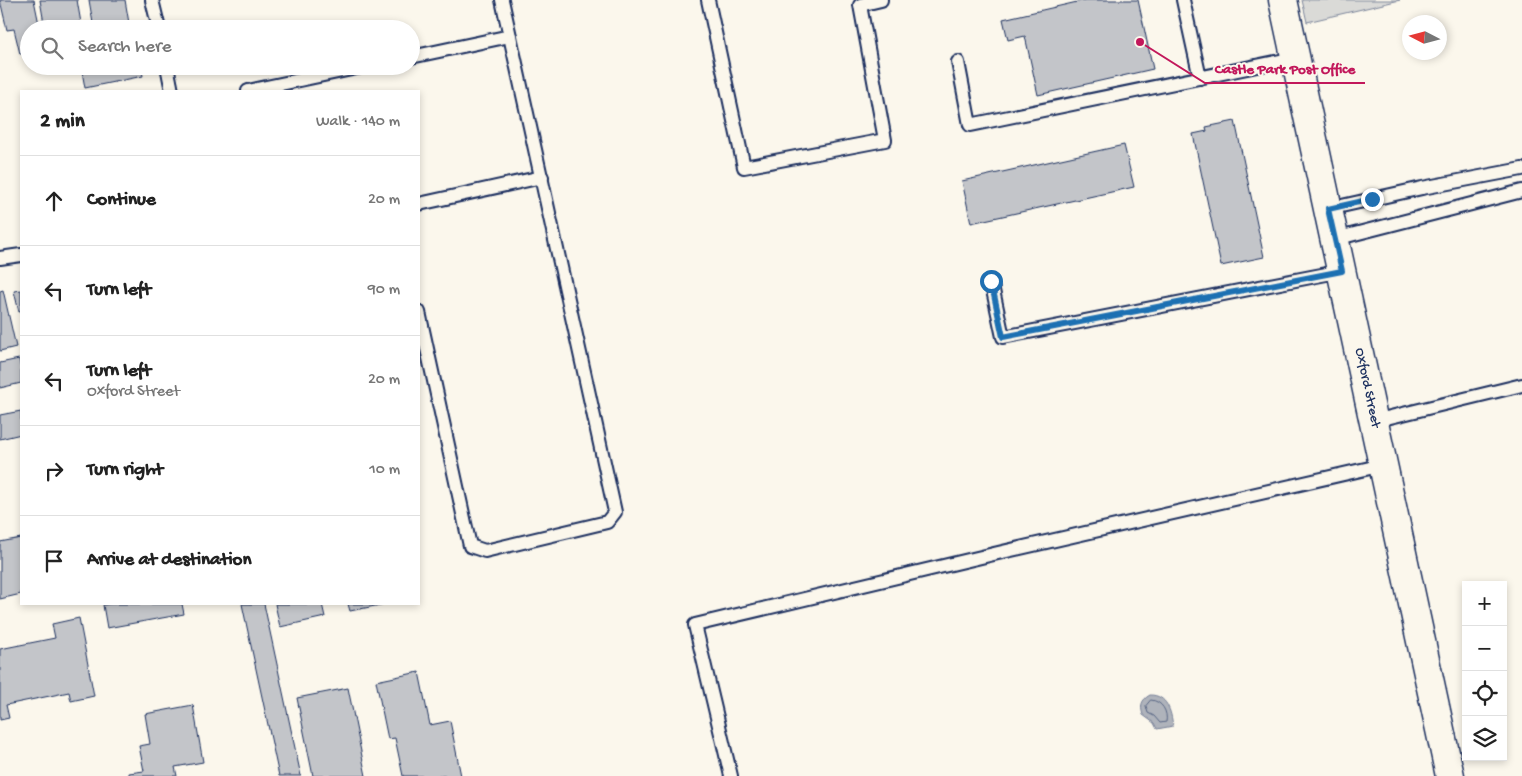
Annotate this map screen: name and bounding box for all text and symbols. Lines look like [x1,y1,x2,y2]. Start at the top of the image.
north arrow [1402,15,1447,60]
search box [20,20,420,75]
icon: search [38,34,66,62]
text: Search here [78,36,172,59]
callout: Castle Park Post Office [1205,53,1365,83]
text: Castle Park Post Office [1214,61,1356,79]
text: 2 min [40,110,85,135]
text: Walk · 140 m [316,113,400,132]
icon: ahead [40,187,68,215]
route end [1361,188,1384,211]
text: Continue [87,189,156,212]
text: 20 m [368,191,400,210]
route start [980,270,1003,293]
icon: left [40,277,68,305]
text: Turn left [87,279,151,302]
text: 90 m [368,281,400,300]
street label: Oxford Street [1350,347,1384,431]
text: Turn left [87,360,151,383]
icon: left [40,367,68,395]
text: 20 m [368,371,400,390]
text: Oxford Street [87,383,180,402]
icon: right [40,457,68,485]
text: Turn right [87,459,163,482]
text: 10 m [369,461,400,480]
icon: arrive [40,547,68,575]
text: Arrive at destination [87,549,251,572]
map controls [1462,581,1507,761]
button: + [1462,581,1507,626]
button: − [1462,626,1507,671]
button: locate [1462,671,1507,716]
button: layers [1462,716,1507,761]

